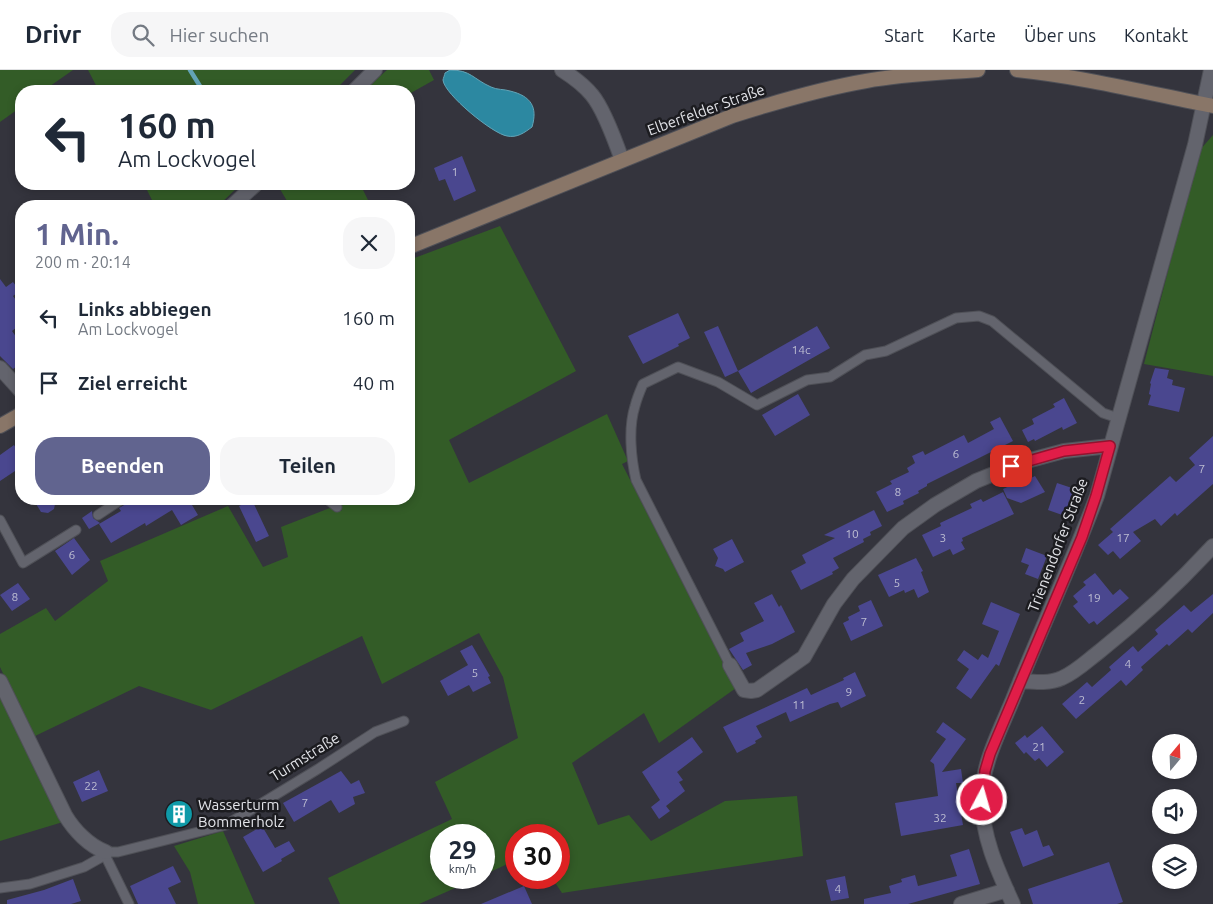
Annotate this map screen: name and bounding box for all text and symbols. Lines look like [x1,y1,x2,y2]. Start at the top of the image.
search box [111,12,461,57]
text: Drivr [25,21,81,48]
icon: search [129,21,157,49]
text: Hier suchen [169,24,269,46]
text: Start [884,25,924,45]
text: Karte [952,25,996,45]
text: Über uns [1024,25,1096,45]
text: Kontakt [1124,25,1188,45]
street label: Elberfelder Straße [645,80,767,139]
icon: left [35,105,100,170]
text: 160 m [118,105,216,145]
text: Am Lockvogel [118,146,256,171]
house number: 1 [452,165,458,178]
text: 1 Min. [35,217,119,251]
button: close [343,217,395,269]
text: 200 m · 20:14 [35,253,131,271]
text: Links abbiegen [78,298,212,320]
icon: left [35,304,63,332]
text: 160 m [342,307,395,329]
text: Am Lockvogel [78,320,178,338]
house number: 14c [791,343,811,356]
icon: arrive [35,369,63,397]
text: Ziel erreicht [78,372,187,394]
text: 40 m [353,372,395,394]
button: Beenden [35,437,210,495]
button: Teilen [220,437,395,495]
pin [990,445,1032,487]
house number: 6 [953,447,960,460]
icon: arrive [997,452,1025,480]
house number: 7 [1199,462,1205,475]
street label: Trienendorfer Straße [1024,476,1091,614]
house number: 8 [895,485,902,498]
house number: 10 [845,527,859,540]
house number: 3 [940,531,946,544]
house number: 17 [1116,531,1130,544]
house number: 6 [69,548,76,561]
house number: 5 [894,576,900,589]
house number: 8 [12,590,19,603]
house number: 19 [1087,591,1101,604]
house number: 7 [861,615,867,628]
house number: 4 [1125,657,1132,670]
house number: 5 [472,666,478,679]
house number: 9 [846,685,852,698]
house number: 2 [1079,693,1085,706]
house number: 11 [792,698,806,711]
street label: Turmstraße [267,729,342,785]
north arrow [1152,734,1198,779]
map controls [1152,734,1197,889]
house number: 21 [1032,740,1046,753]
position arrow [955,773,1007,825]
house number: 22 [84,779,98,792]
button: sound [1152,789,1197,834]
place label: Wasserturm Bommerholz [198,796,284,830]
house number: 7 [302,796,308,809]
building icon: Wasserturm Bommerholz [164,799,194,829]
house number: 32 [933,811,947,824]
speed limit sign: 30 [505,824,570,889]
text: 29 [448,836,477,864]
button: layers [1152,844,1197,889]
text: km/h [449,862,476,875]
house number: 4 [835,882,842,895]

